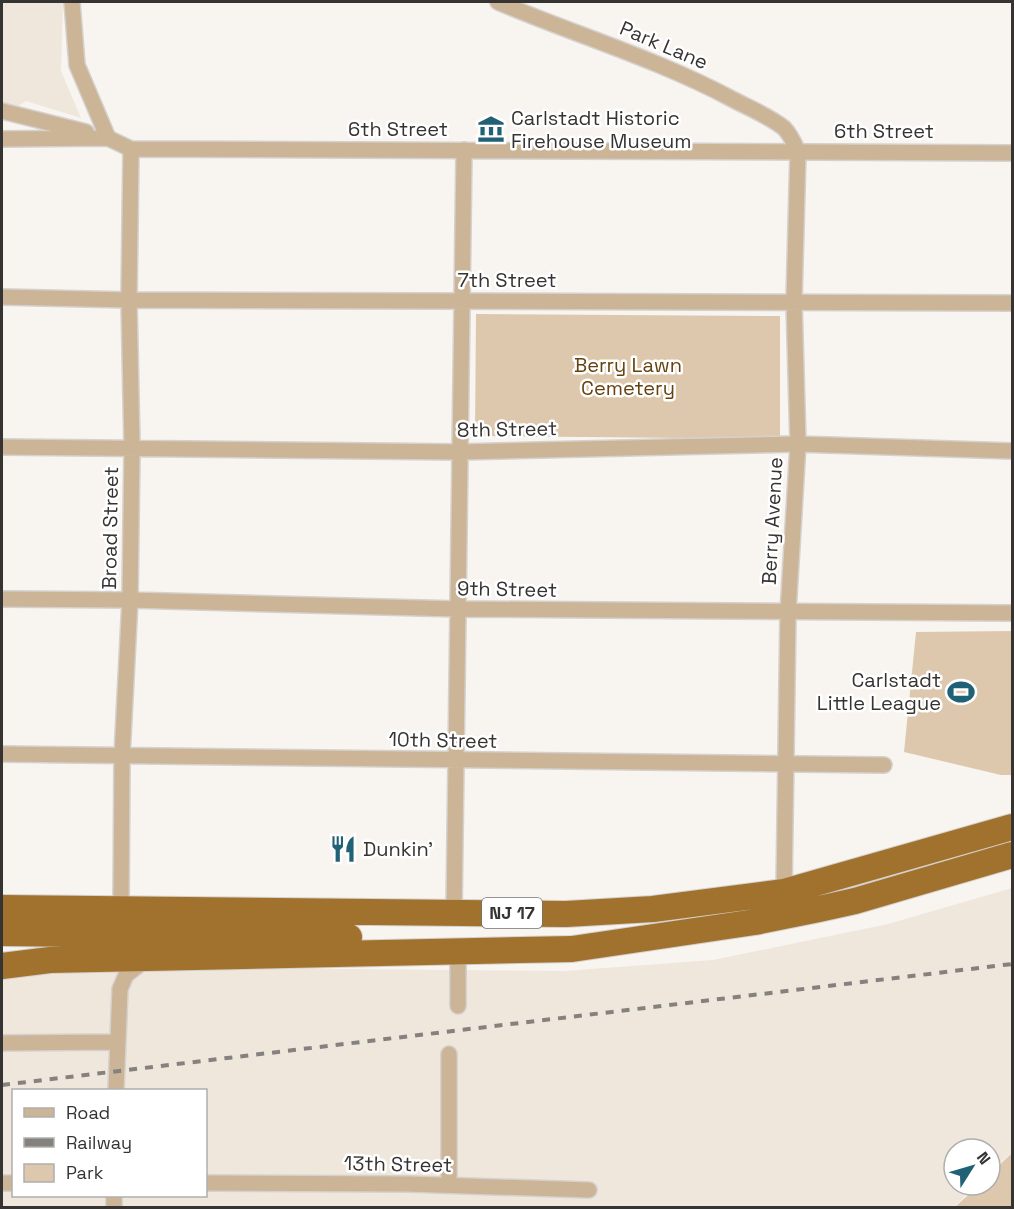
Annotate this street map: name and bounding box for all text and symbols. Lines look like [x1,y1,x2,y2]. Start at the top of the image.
street label: Park Lane [616,15,712,75]
place label: Carlstadt Historic Firehouse Museum [511,105,691,154]
museum icon: Carlstadt Historic Firehouse Museum [476,114,506,144]
street label: 6th Street [348,116,448,142]
street label: 6th Street [834,118,934,144]
street label: 7th Street [458,267,557,293]
park label: Berry Lawn Cemetery [574,352,682,401]
street label: 8th Street [457,415,557,443]
street label: Berry Avenue [756,456,788,586]
street label: Broad Street [96,466,124,590]
street label: 9th Street [457,575,557,603]
place label: Carlstadt Little League [817,667,941,716]
sports icon: Carlstadt Little League [946,677,976,707]
street label: 10th Street [388,726,498,754]
restaurant icon: Dunkin' [328,834,358,864]
place label: Dunkin' [363,836,433,862]
road number: NJ 17 [482,898,542,928]
legend [12,1089,207,1197]
text: Road [66,1101,110,1124]
text: Railway [66,1131,132,1154]
north arrow [942,1137,1002,1197]
text: N [972,1148,995,1169]
street label: 13th Street [344,1150,452,1178]
text: Park [66,1161,104,1184]

